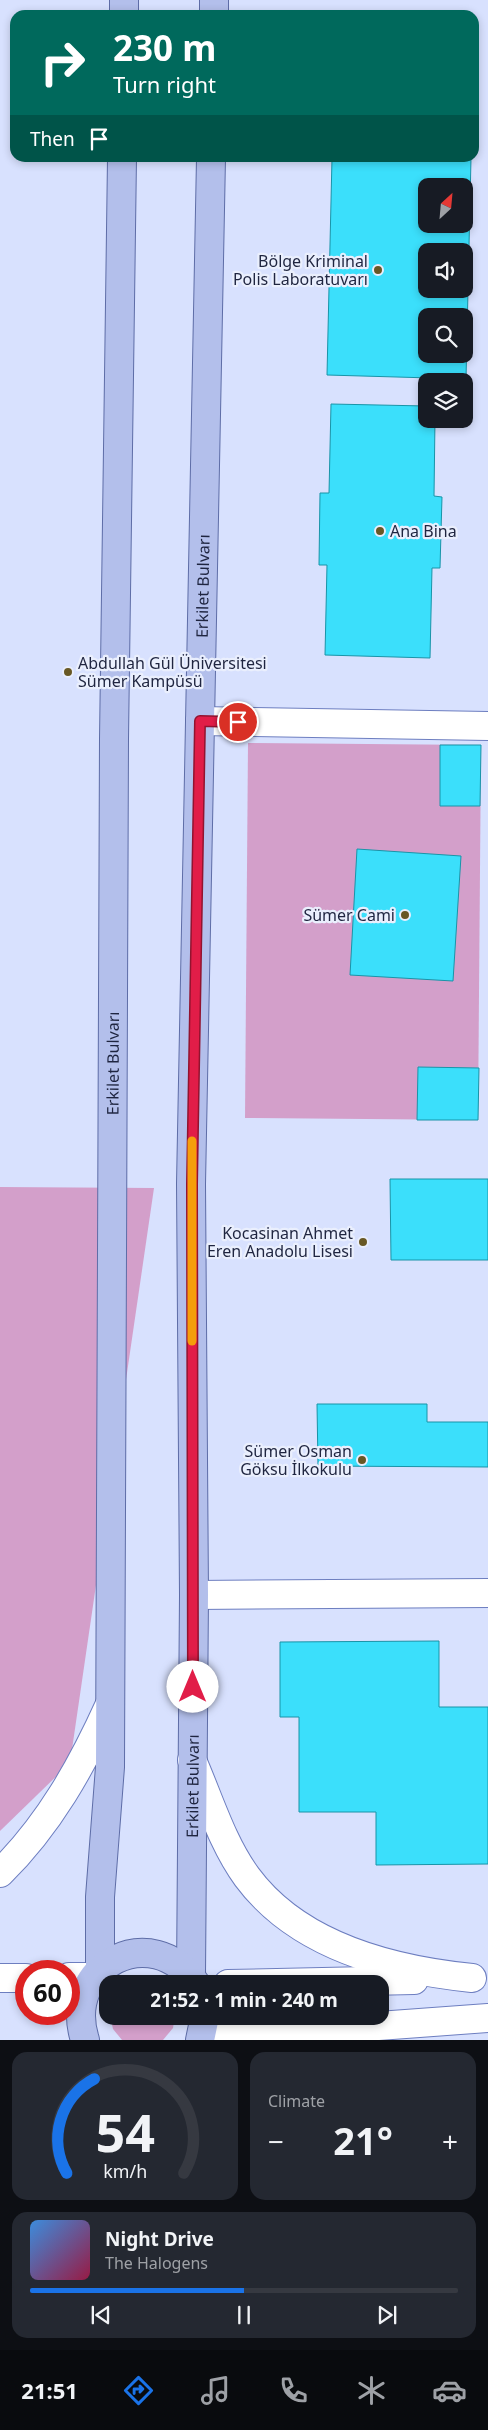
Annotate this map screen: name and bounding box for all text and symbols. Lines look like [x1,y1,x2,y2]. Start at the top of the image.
text: 230 m [113,24,216,71]
icon: right [30,30,95,95]
text: Turn right [113,69,216,99]
icon: arrive [85,125,113,153]
text: Then [30,126,75,152]
north arrow [418,178,472,232]
map controls [418,178,473,428]
button: sound [418,243,473,298]
place label: Bölge Kriminal Polis Laboratuvarı [233,250,368,290]
marker: Bölge Kriminal Polis Laboratuvarı [372,264,384,276]
button: search [418,308,473,363]
button: layers [418,373,473,428]
place label: Ana Bina [390,520,457,542]
marker: Ana Bina [374,525,386,537]
street label: Erkilet Bulvarı [191,534,215,638]
place label: Abdullah Gül Üniversitesi Sümer Kampüsü [78,652,267,692]
marker: Abdullah Gül Üniversitesi Sümer Kampüsü [62,666,74,678]
pin [217,701,259,743]
icon: arrive [224,708,252,736]
place label: Sümer Cami [303,904,395,926]
marker: Sümer Cami [399,909,411,921]
street label: Erkilet Bulvarı [102,1012,124,1115]
place label: Kocasinan Ahmet Eren Anadolu Lisesi [207,1222,353,1262]
marker: Kocasinan Ahmet Eren Anadolu Lisesi [357,1236,369,1248]
place label: Sümer Osman Göksu İlkokulu [240,1440,352,1480]
marker: Sümer Osman Göksu İlkokulu [356,1454,368,1466]
position arrow [166,1660,218,1712]
street label: Erkilet Bulvarı [181,1734,204,1838]
speed limit sign: 60 [15,1960,80,2025]
text: 21:52 · 1 min · 240 m [150,1987,338,2013]
text: Climate [268,2090,325,2112]
text: 54 [95,2096,155,2167]
text: 21° [333,2114,393,2166]
text: − [268,2122,284,2160]
text: + [442,2122,458,2160]
text: km/h [103,2159,147,2183]
text: Night Drive [105,2226,214,2252]
text: The Halogens [105,2252,208,2274]
icon: previous [87,2301,115,2329]
icon: pause [230,2301,258,2329]
icon: next [373,2301,401,2329]
icon: directions [121,2373,156,2408]
icon: music [198,2373,233,2408]
icon: phone [276,2373,311,2408]
icon: climate [354,2373,389,2408]
icon: car [432,2373,467,2408]
text: 21:51 [21,2375,78,2405]

